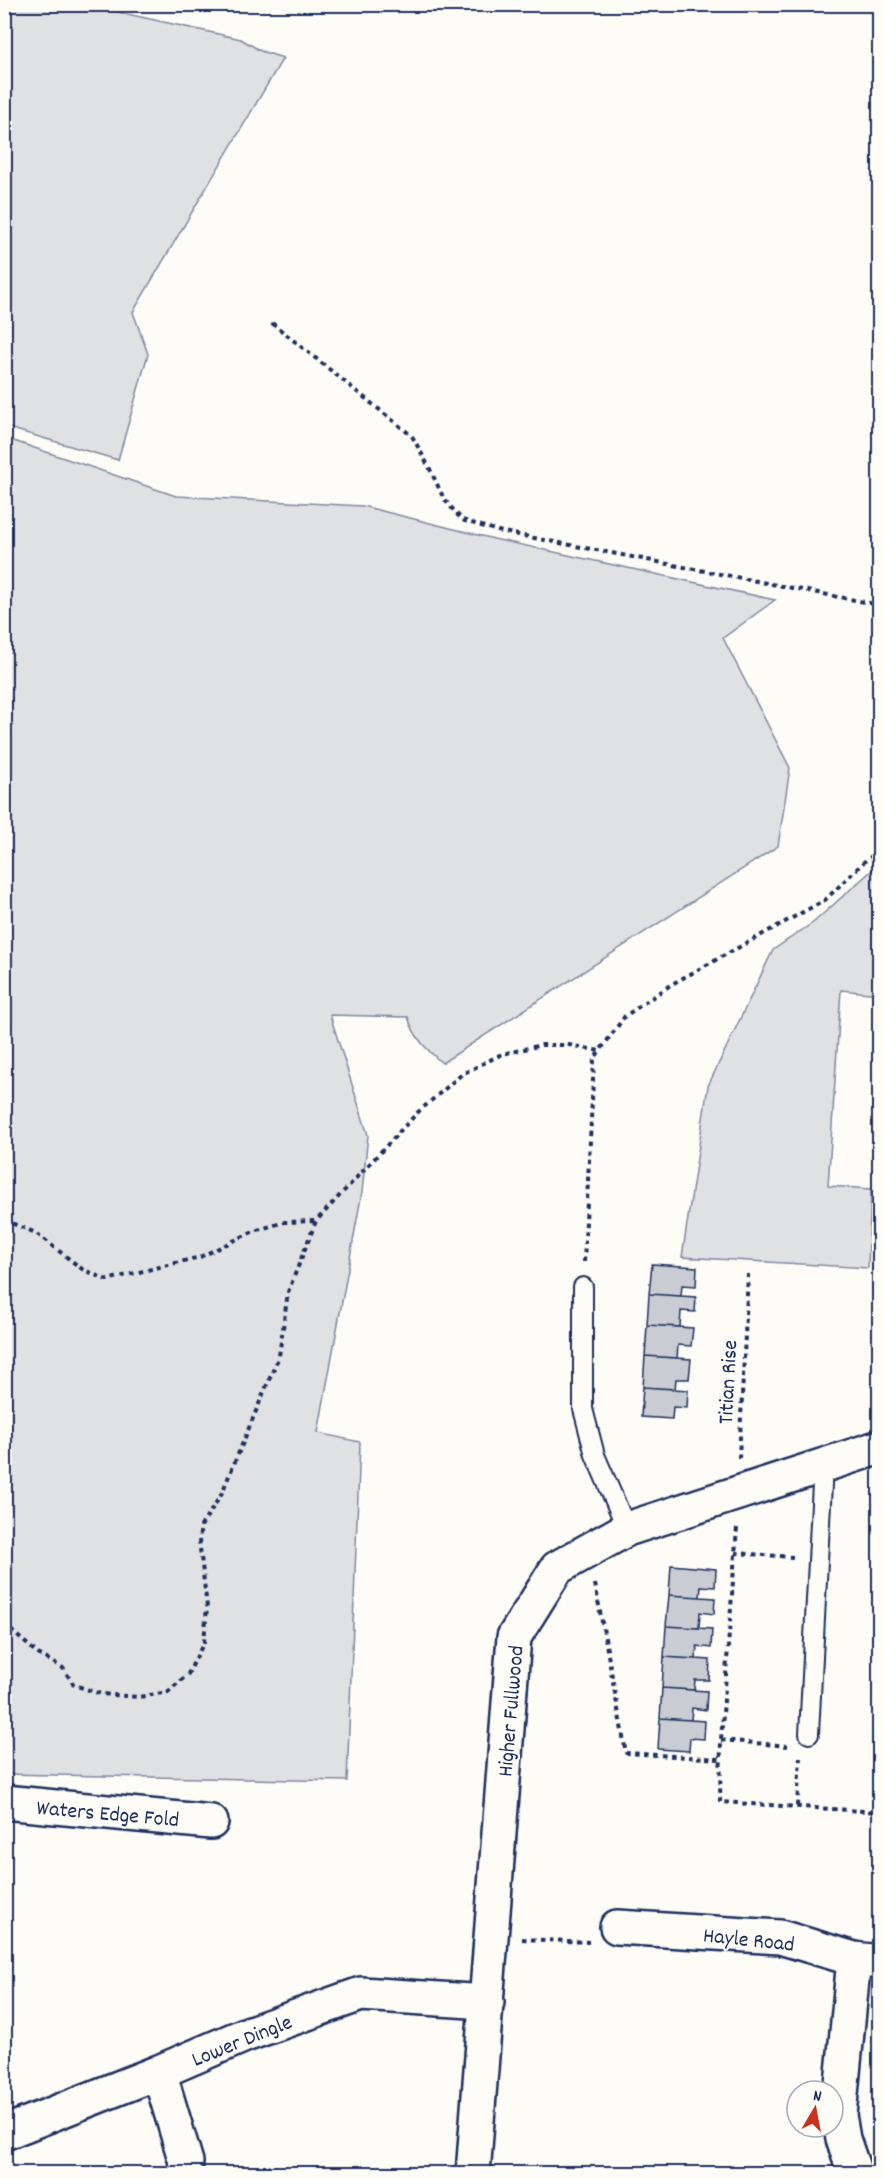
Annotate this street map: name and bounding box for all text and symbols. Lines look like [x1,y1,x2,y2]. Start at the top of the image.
street label: Titian Rise [712,1339,747,1425]
street label: Higher Fullwood [491,1644,534,1778]
street label: Waters Edge Fold [35,1794,180,1837]
street label: Hayle Road [701,1921,796,1962]
street label: Lower Dingle [187,2008,297,2076]
north arrow [785,2079,845,2139]
text: N [811,2085,823,2109]

